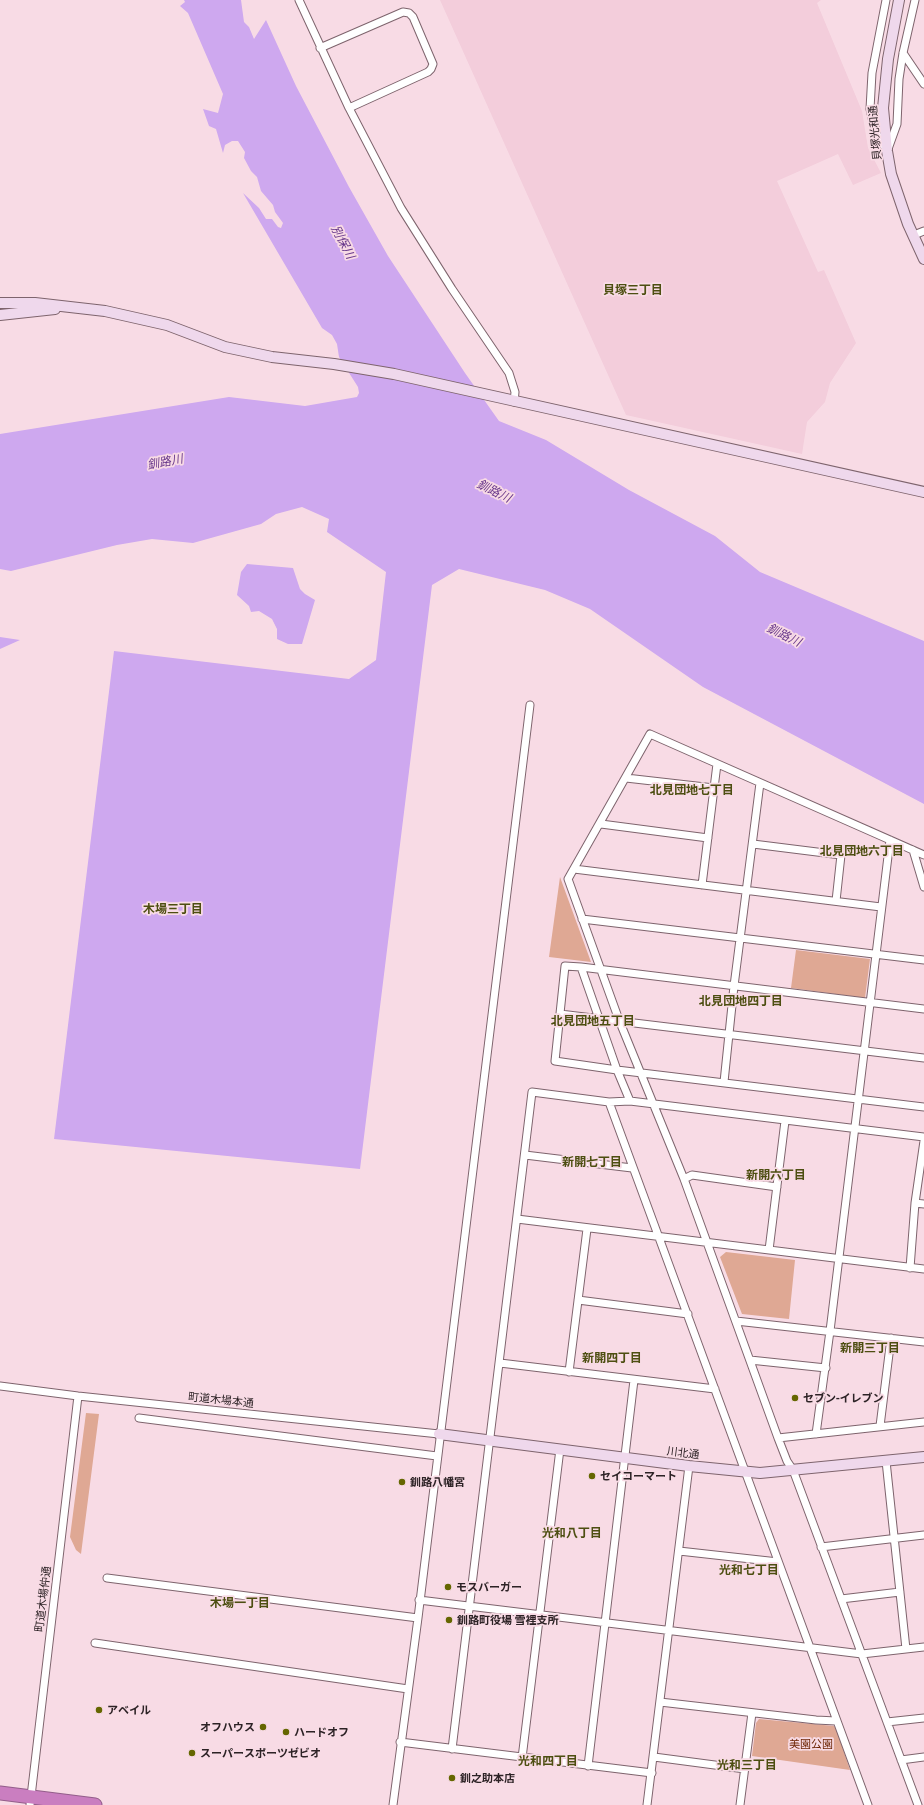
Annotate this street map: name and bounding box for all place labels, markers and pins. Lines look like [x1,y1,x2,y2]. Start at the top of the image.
place label: セブン-イレブン [803,1391,884,1405]
marker: セブン-イレブン [790,1393,800,1403]
place label: セイコーマート [600,1469,677,1483]
marker: セイコーマート [587,1471,597,1481]
place label: 釧路八幡宮 [410,1475,465,1489]
marker: 釧路八幡宮 [397,1477,407,1487]
place label: モスバーガー [456,1580,522,1594]
marker: モスバーガー [443,1582,453,1592]
place label: 釧路町役場 雪裡支所 [457,1613,559,1627]
marker: 釧路町役場 雪裡支所 [444,1615,454,1625]
place label: アベイル [107,1703,151,1717]
marker: アベイル [94,1705,104,1715]
place label: オフハウス [200,1720,255,1734]
marker: オフハウス [258,1722,268,1732]
place label: ハードオフ [294,1725,349,1739]
marker: ハードオフ [281,1727,291,1737]
place label: スーパースポーツゼビオ [200,1746,321,1760]
marker: スーパースポーツゼビオ [187,1748,197,1758]
place label: 釧之助本店 [460,1771,515,1785]
marker: 釧之助本店 [447,1773,457,1783]

